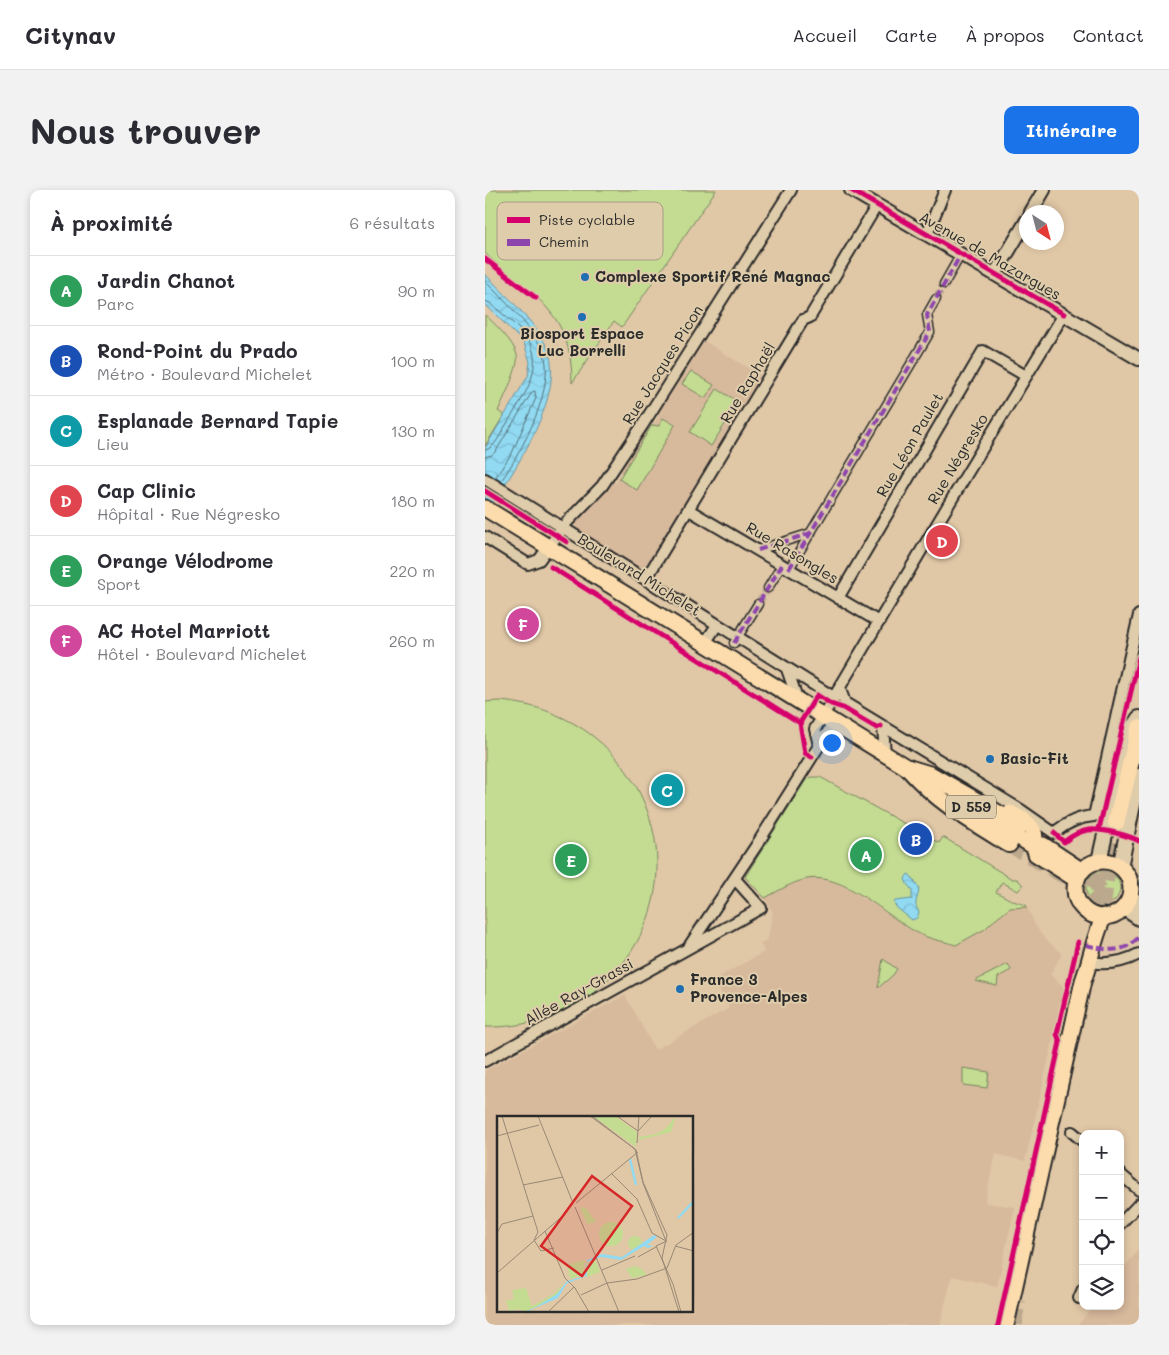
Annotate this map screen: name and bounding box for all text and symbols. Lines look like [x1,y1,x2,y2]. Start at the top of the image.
text: Citynav [25,19,116,50]
text: Accueil [792,23,857,47]
text: Carte [885,23,937,47]
text: À propos [965,23,1045,47]
text: Contact [1073,23,1144,47]
button: Itinéraire [1004,106,1139,154]
text: Nous trouver [30,107,261,153]
legend [497,202,663,260]
north arrow [1019,205,1064,250]
street label: Avenue de Mazargues [916,206,1065,304]
text: À proximité [50,209,173,236]
text: Piste cyclable [539,210,635,229]
text: 6 résultats [350,212,435,233]
text: Chemin [539,232,589,251]
place label: Complexe Sportif René Magnac [595,266,831,286]
text: Jardin Chanot [97,268,235,293]
marker: Complexe Sportif René Magnac [579,271,591,283]
text: A [60,280,72,301]
text: 90 m [398,280,435,301]
text: Parc [97,293,134,314]
street label: Rue Jacques Picon [617,301,707,428]
marker: Biosport Espace Luc Borrelli [576,311,588,323]
place label: Biosport Espace Luc Borrelli [520,323,644,360]
text: Rond-Point du Prado [97,338,298,363]
street label: Rue Raphaël [715,338,779,427]
text: B [61,350,71,371]
text: 100 m [390,350,435,371]
text: Métro · Boulevard Michelet [97,363,312,384]
street label: Rue Léon Paulet [871,389,947,500]
text: Esplanade Bernard Tapie [97,408,338,433]
street label: Rue Négresko [922,409,992,507]
text: C [60,420,72,441]
text: 130 m [391,420,435,441]
text: Lieu [97,433,129,454]
text: Cap Clinic [97,478,196,503]
text: D [60,490,72,511]
text: 180 m [390,490,435,511]
text: Hôpital · Rue Négresko [97,503,280,524]
street label: Rue Rasongles [743,517,842,588]
pin: D [926,522,958,560]
street label: Boulevard Michelet [574,528,705,620]
text: Orange Vélodrome [97,548,273,573]
text: E [61,560,71,581]
text: 220 m [389,560,435,581]
text: Sport [97,573,140,594]
pin: F [507,605,539,643]
text: AC Hotel Marriott [97,618,270,643]
text: F [61,630,71,651]
text: 260 m [389,630,435,651]
text: Hôtel · Boulevard Michelet [97,643,307,664]
your location [819,730,845,756]
place label: Basic-Fit [1000,748,1069,768]
marker: Basic-Fit [984,753,996,765]
pin: C [651,771,683,809]
road number: D 559 [946,796,996,818]
pin: B [900,820,932,858]
pin: A [850,836,882,874]
pin: E [555,841,587,879]
street label: Allée Ray-Grassi [521,953,637,1029]
place label: France 3 Provence-Alpes [690,969,808,1006]
marker: France 3 Provence-Alpes [674,983,686,995]
inset map [497,1116,694,1312]
map controls [1079,1130,1124,1310]
button: + [1079,1130,1124,1175]
button: − [1079,1175,1124,1220]
button: locate [1079,1220,1124,1265]
button: layers [1079,1265,1124,1310]

